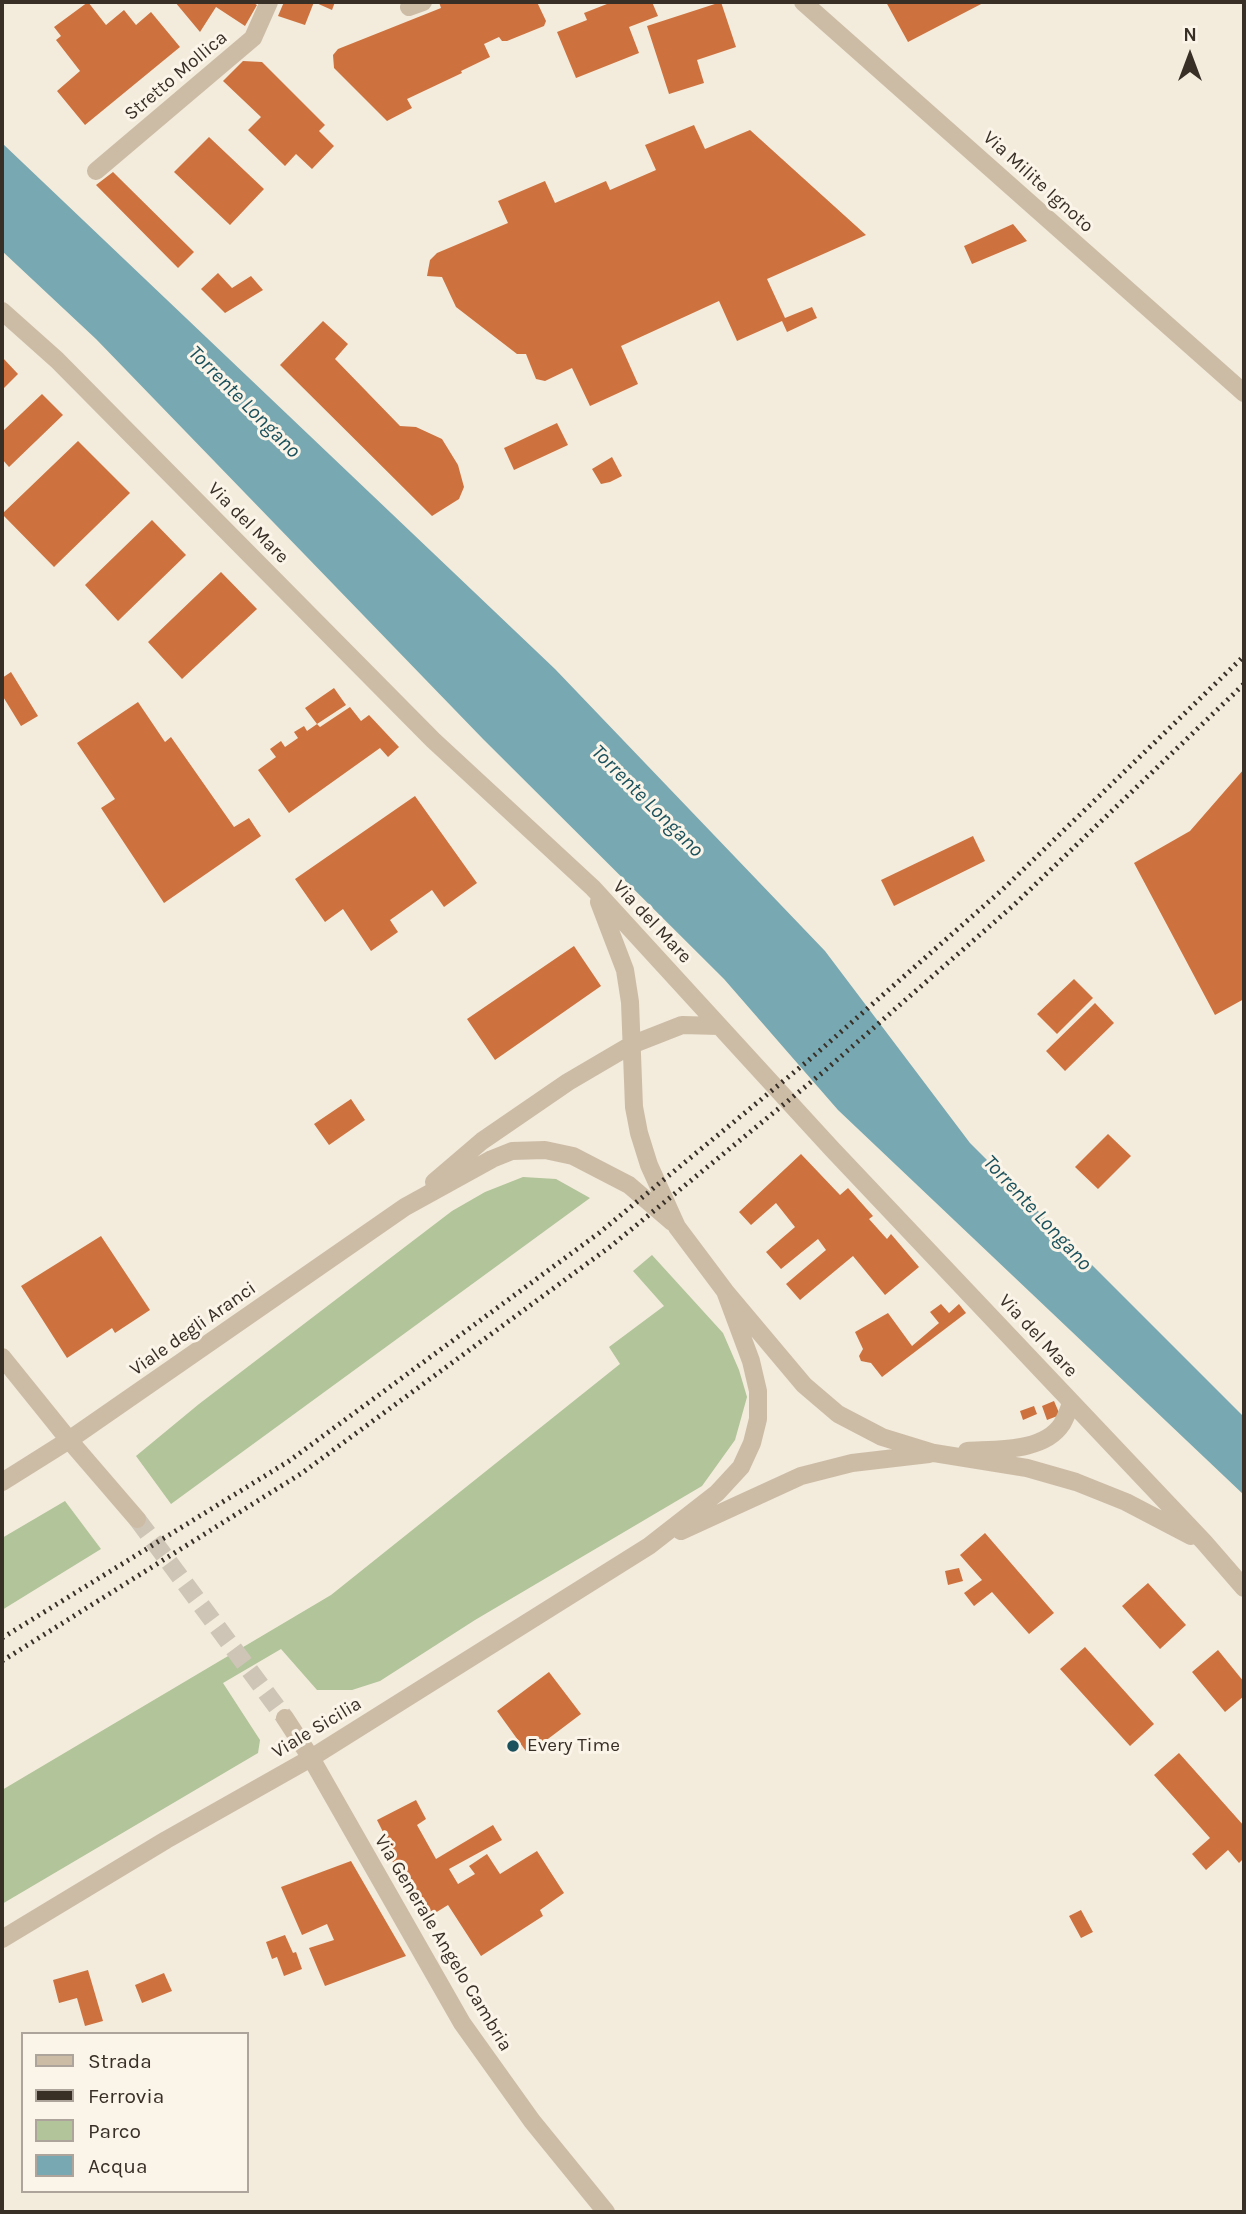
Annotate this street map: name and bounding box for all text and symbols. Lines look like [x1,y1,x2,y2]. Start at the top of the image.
north arrow [1155,21,1225,91]
text: N [1183,24,1197,46]
street label: Stretto Mollica [120,26,232,126]
street label: Via Milite Ignoto [978,126,1098,238]
water label: Torrente Longano [183,341,305,463]
street label: Via del Mare [203,478,293,568]
water label: Torrente Longano [586,740,708,862]
street label: Via del Mare [608,876,696,968]
water label: Torrente Longano [977,1150,1097,1276]
street label: Viale degli Aranci [126,1277,260,1381]
street label: Via del Mare [994,1290,1082,1382]
street label: Viale Sicilia [268,1692,366,1764]
place label: Every Time [527,1735,620,1757]
marker: Every Time [505,1738,521,1754]
street label: Via Generale Angelo Cambria [369,1831,517,2055]
legend [21,2032,248,2193]
text: Strada [88,2049,152,2073]
text: Ferrovia [88,2084,164,2108]
text: Parco [88,2119,141,2143]
text: Acqua [88,2154,147,2178]

